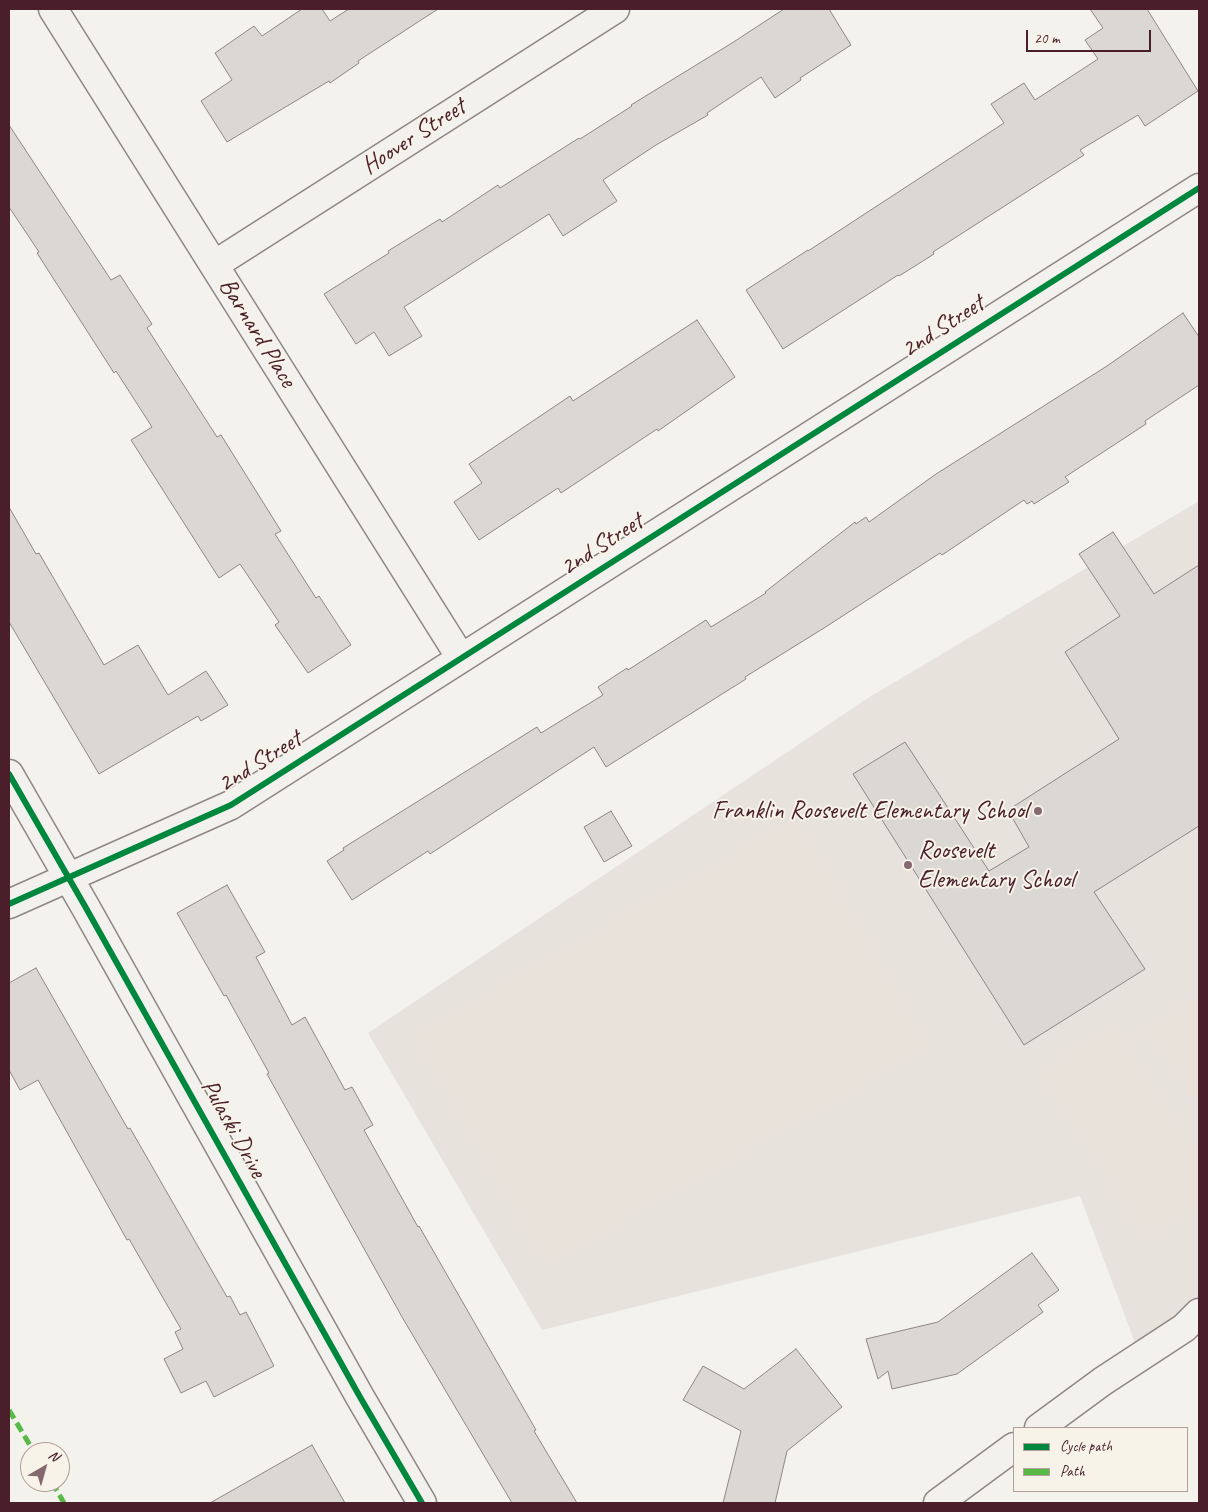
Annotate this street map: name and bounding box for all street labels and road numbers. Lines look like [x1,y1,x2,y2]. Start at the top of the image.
street label: Hoover Street [357,92,471,182]
street label: Barnard Place [212,273,302,393]
street label: 2nd Street [896,289,990,365]
street label: 2nd Street [555,507,649,583]
street label: 2nd Street [213,725,307,799]
street label: Pulaski Drive [194,1075,272,1183]

